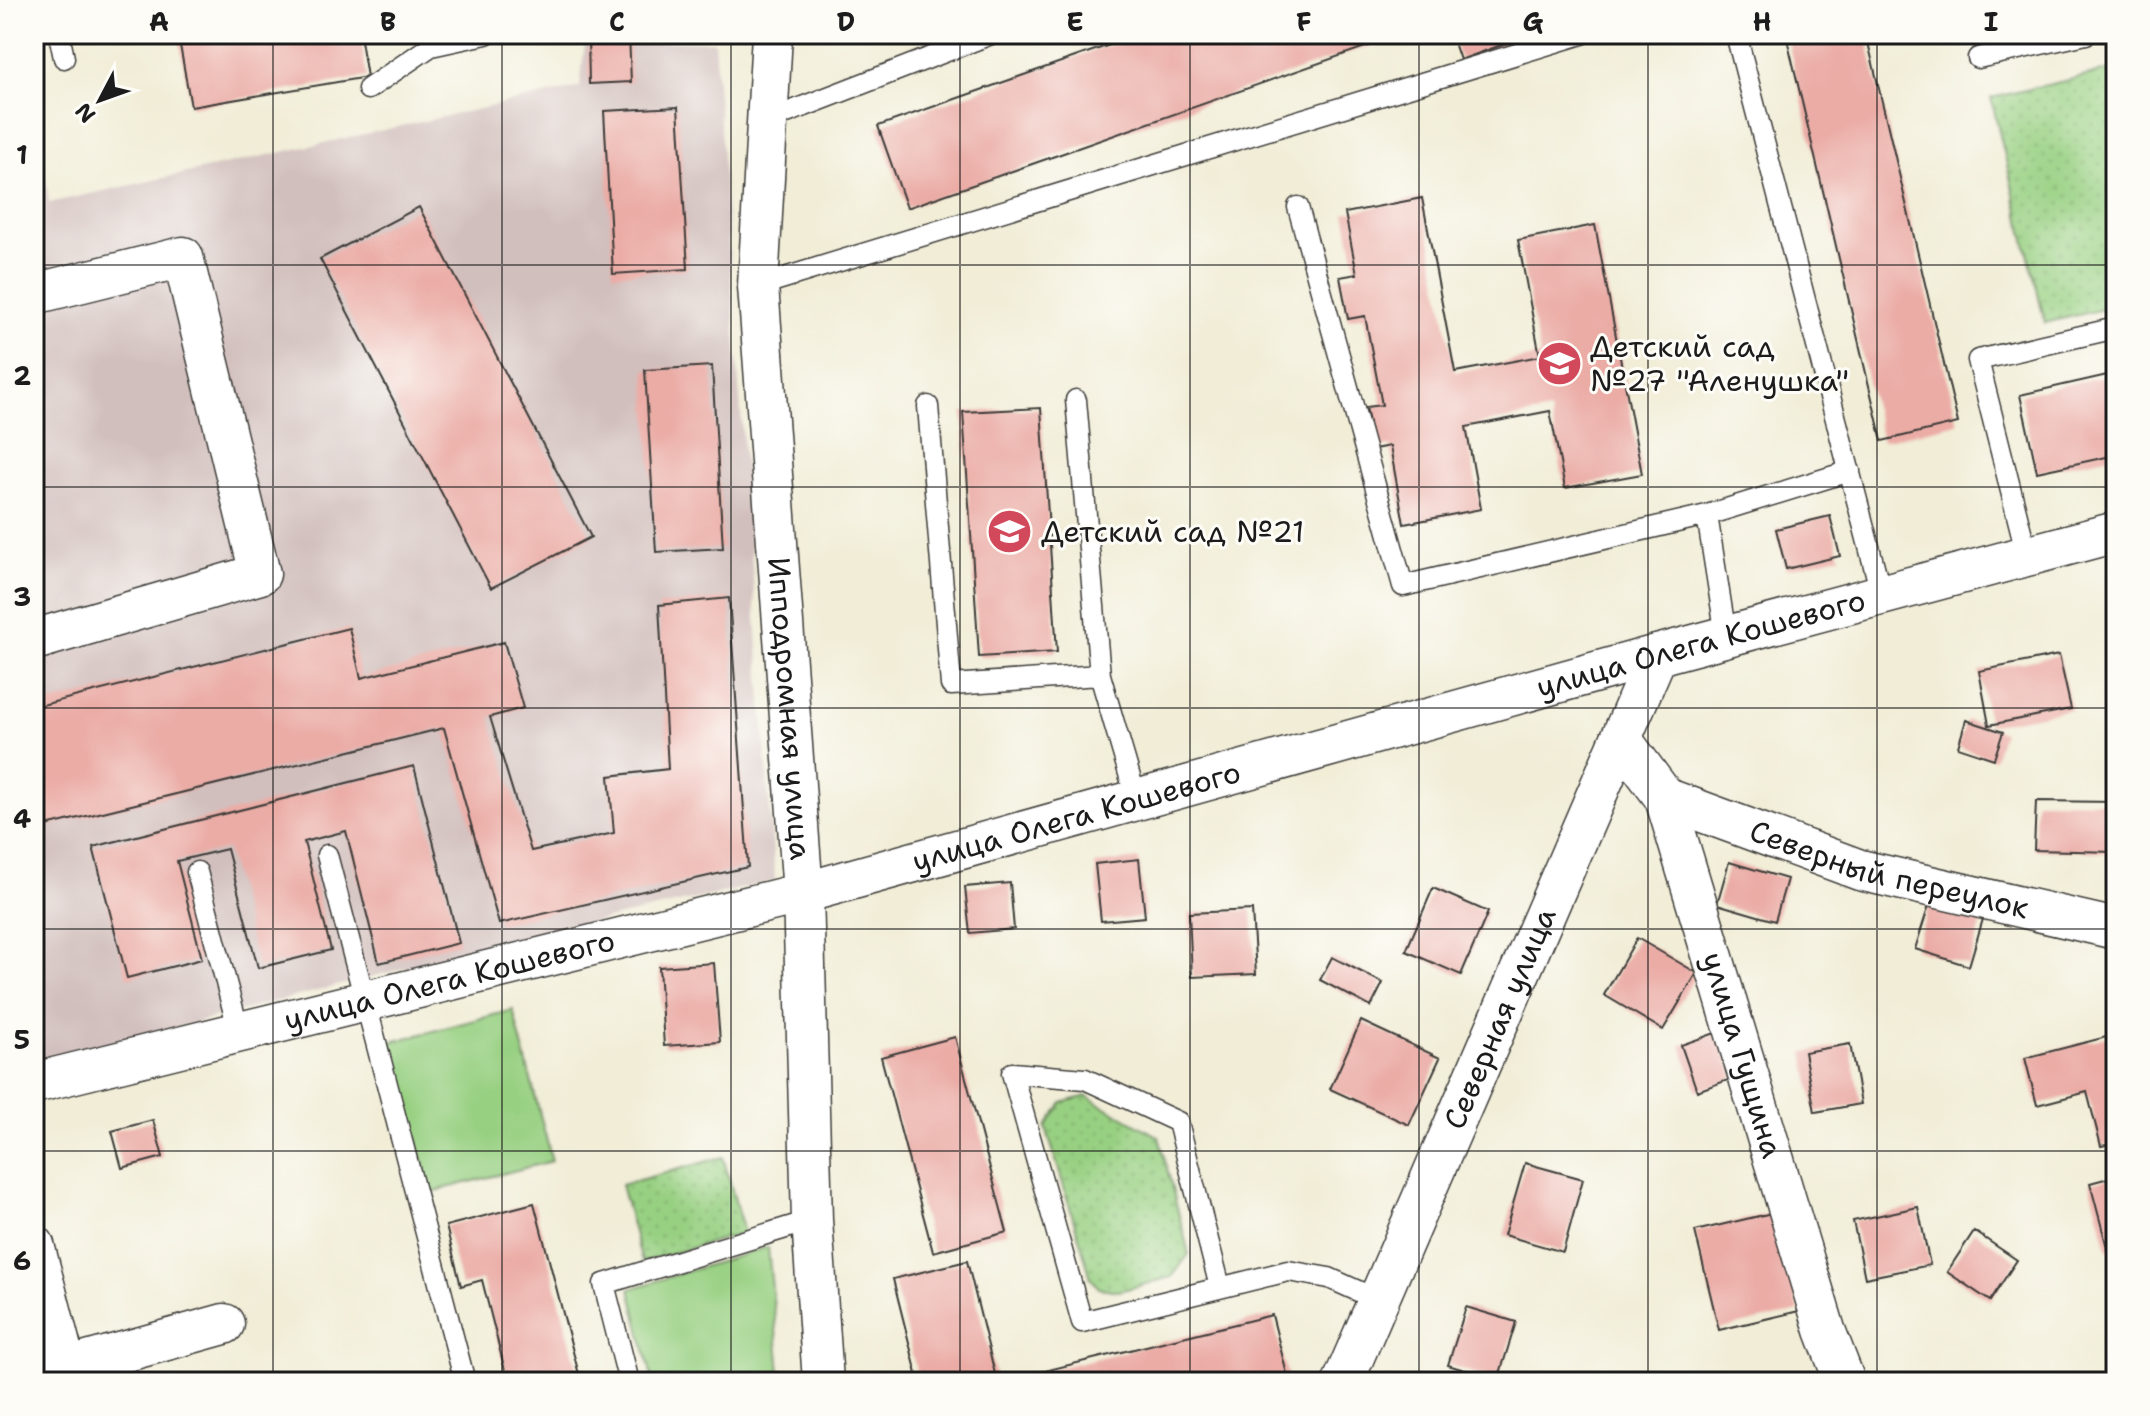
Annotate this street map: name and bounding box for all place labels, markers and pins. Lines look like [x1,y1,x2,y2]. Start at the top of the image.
place label: Детский сад №27 "Аленушка" [1590,326,1849,401]
school or university icon: Детский сад №27 "Аленушка" [1535,340,1583,388]
school or university icon: Детский сад №21 [986,508,1034,556]
place label: Детский сад №21 [1041,511,1304,552]

